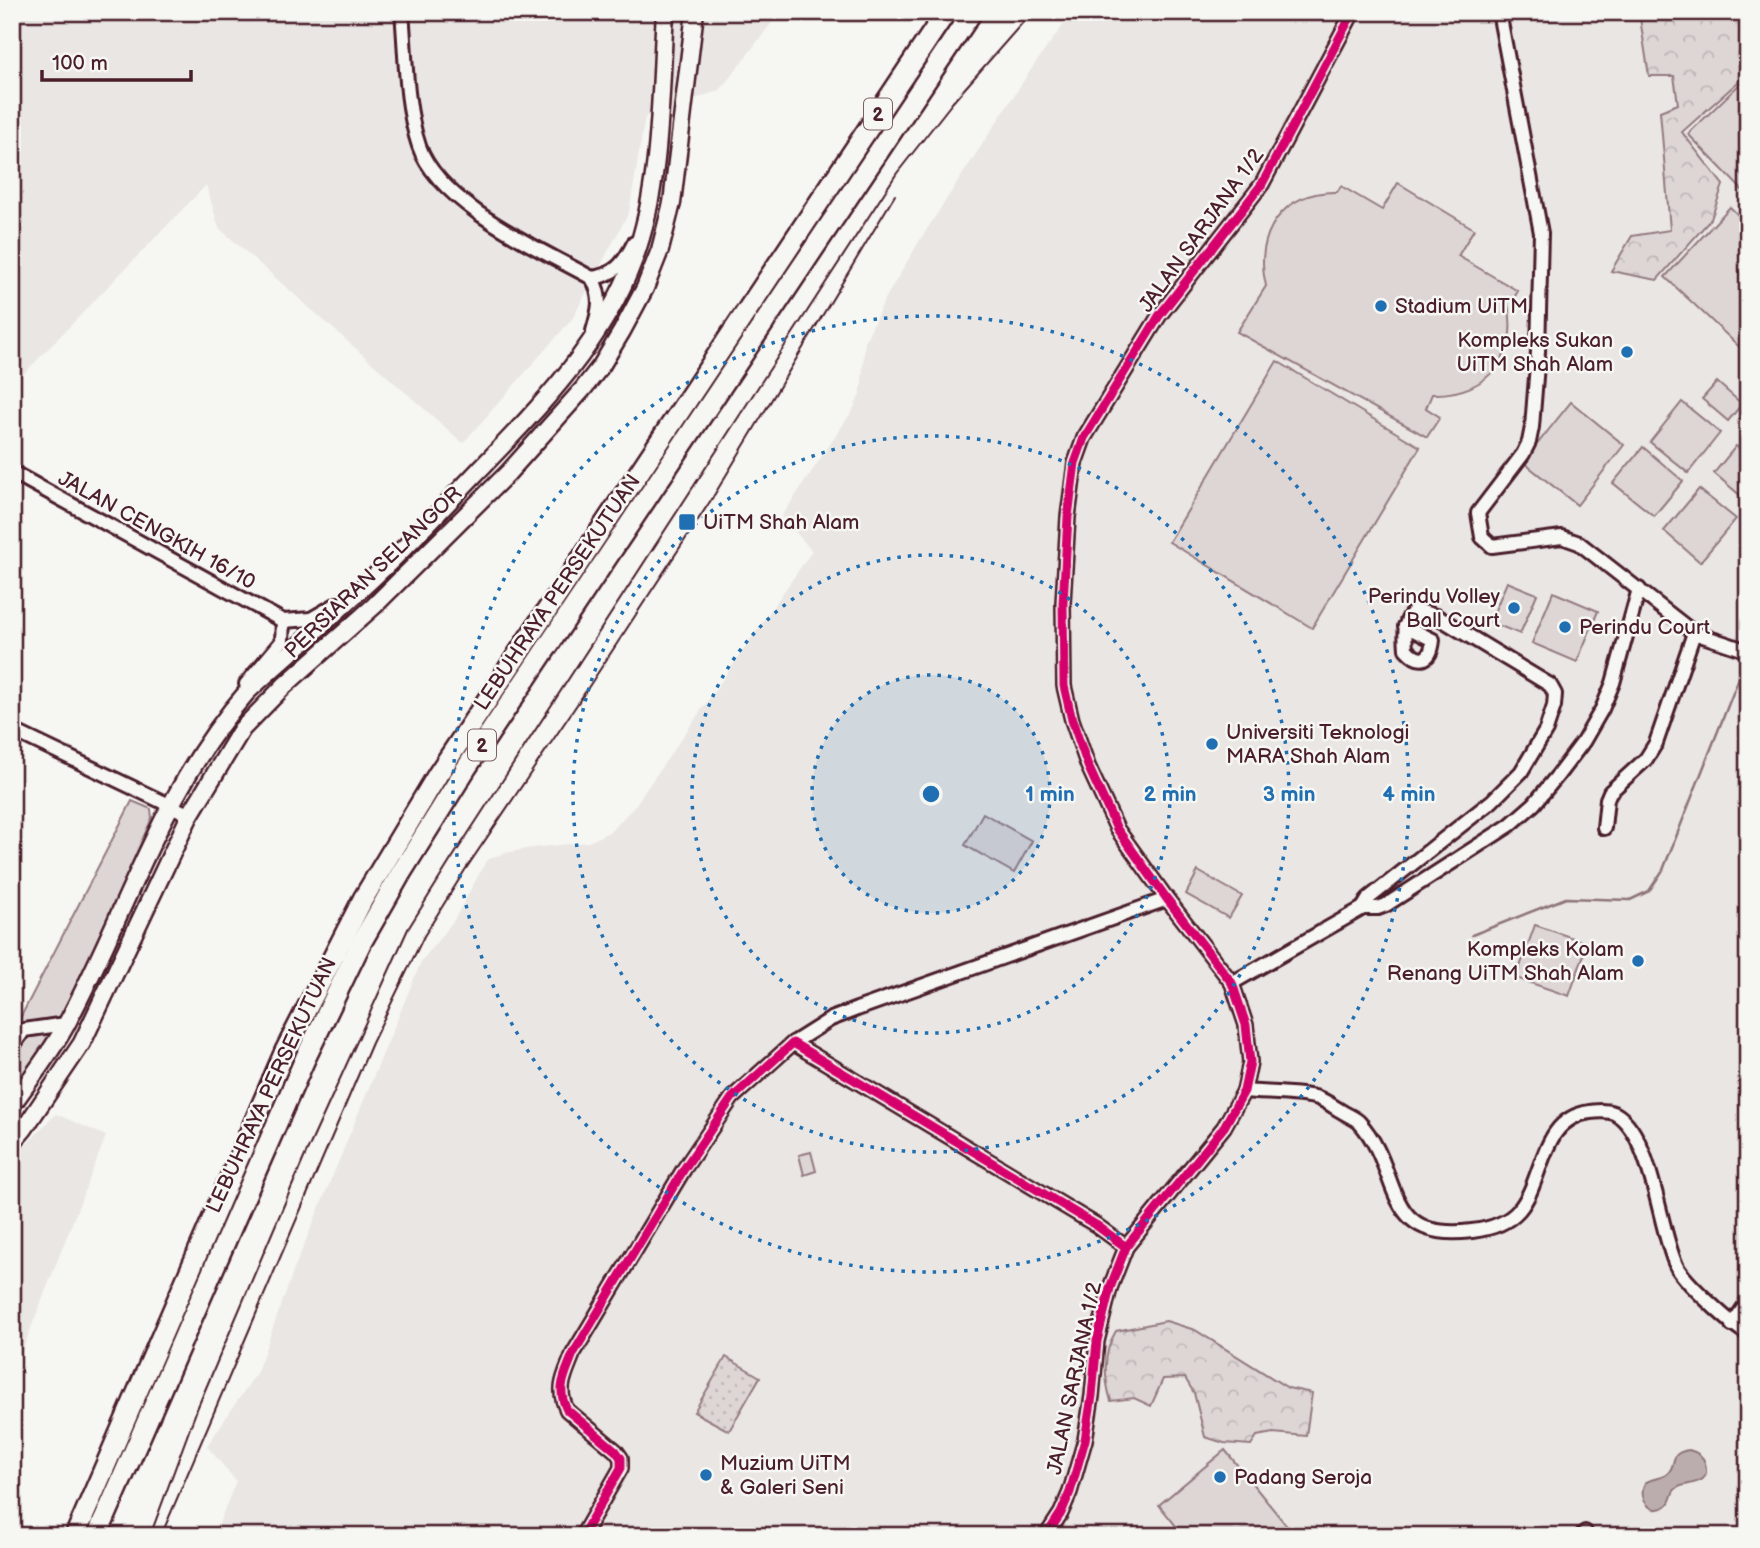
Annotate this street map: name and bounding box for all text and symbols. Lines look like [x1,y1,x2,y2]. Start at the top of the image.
scale bar [42,38,191,82]
text: 100 m [52,51,108,76]
road number: 2 [864,98,892,130]
street label: JALAN SARJANA 1/2 [1134,143,1270,317]
place label: Stadium UiTM [1395,294,1528,319]
marker: Stadium UiTM [1373,298,1389,314]
place label: Kompleks Sukan UiTM Shah Alam [1457,328,1613,377]
marker: Kompleks Sukan UiTM Shah Alam [1619,344,1635,360]
street label: JALAN CENGKIH 16/10 [54,466,260,595]
street label: LEBUHRAYA PERSEKUTUAN [469,470,646,715]
street label: PERSIARAN SELANGOR [280,481,467,664]
place label: UiTM Shah Alam [703,510,859,535]
marker: UiTM Shah Alam [677,512,697,532]
place label: Perindu Volley Ball Court [1368,584,1501,633]
marker: Perindu Volley Ball Court [1506,600,1522,616]
place label: Perindu Court [1579,615,1711,640]
marker: Perindu Court [1557,619,1573,635]
place label: Universiti Teknologi MARA Shah Alam [1226,720,1409,769]
road number: 2 [468,730,496,760]
marker: Universiti Teknologi MARA Shah Alam [1204,736,1220,752]
centre of rings [919,782,943,806]
text: 1 min [1025,782,1075,807]
text: 2 min [1143,782,1197,807]
text: 3 min [1263,782,1315,807]
text: 4 min [1383,782,1435,807]
place label: Kompleks Kolam Renang UiTM Shah Alam [1387,937,1624,986]
street label: LEBUHRAYA PERSEKUTUAN [201,953,342,1217]
marker: Kompleks Kolam Renang UiTM Shah Alam [1630,953,1646,969]
street label: JALAN SARJANA 1/2 [1042,1279,1107,1477]
place label: Muzium UiTM & Galeri Seni [720,1451,851,1500]
place label: Padang Seroja [1234,1465,1372,1490]
marker: Muzium UiTM & Galeri Seni [698,1467,714,1483]
marker: Padang Seroja [1212,1469,1228,1485]

